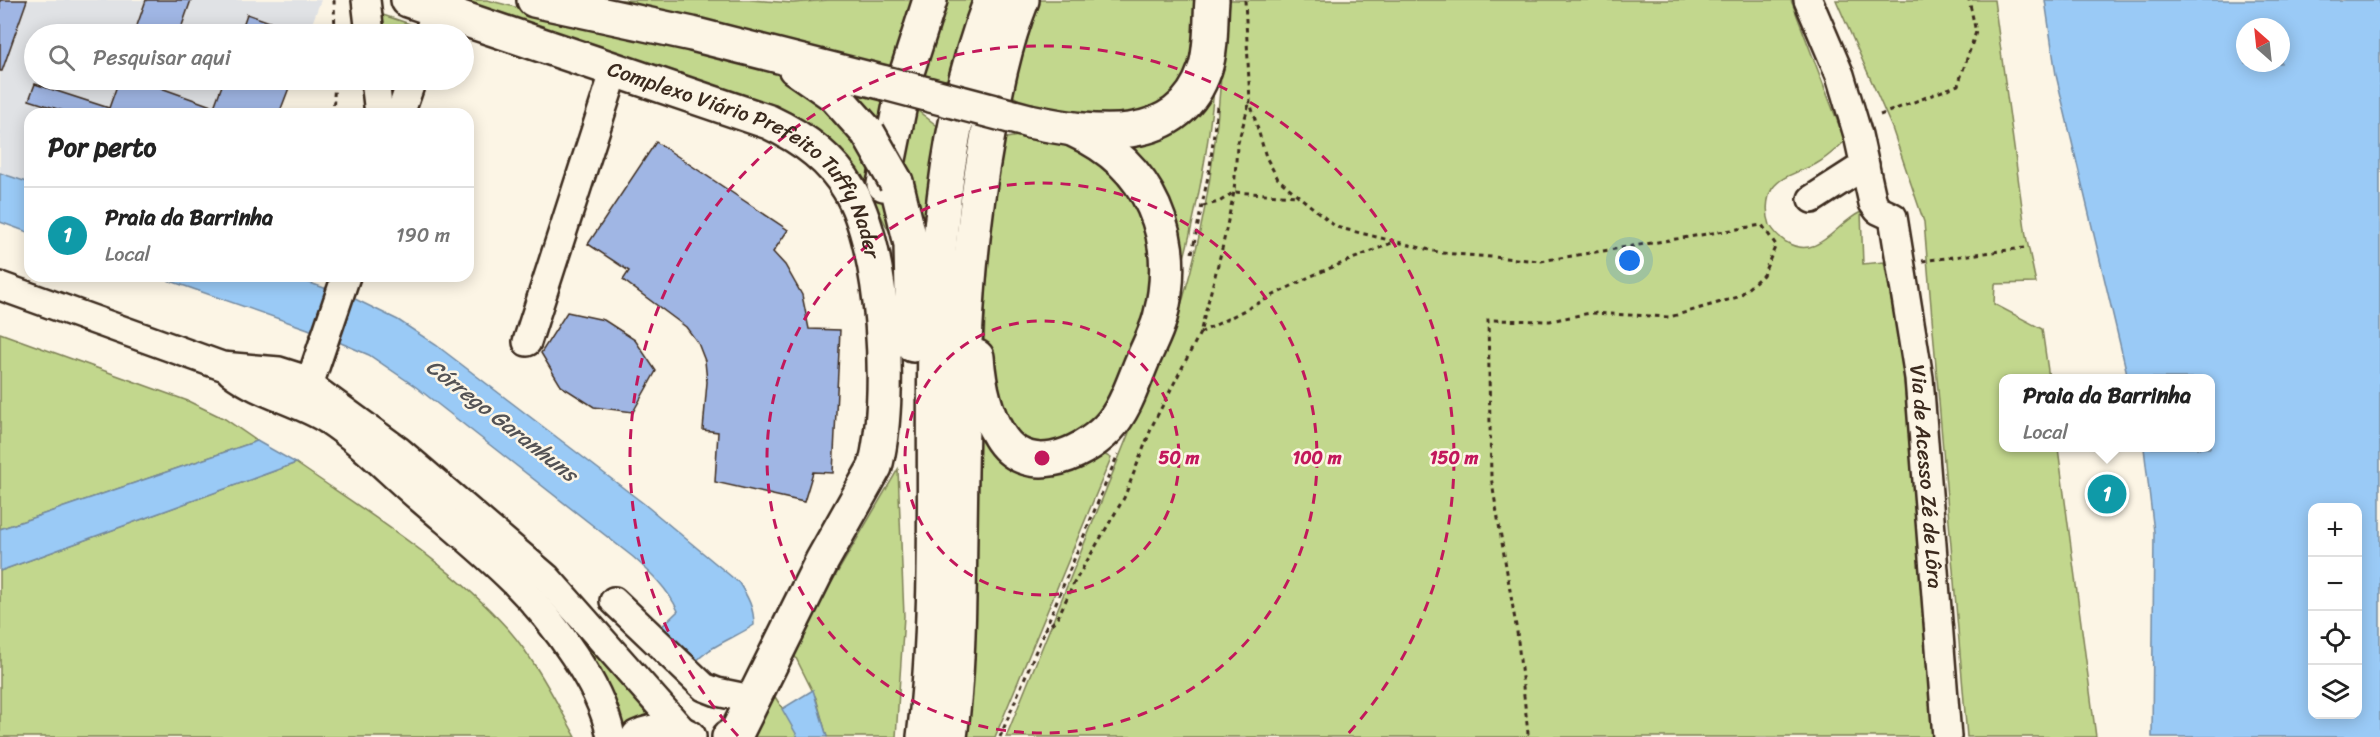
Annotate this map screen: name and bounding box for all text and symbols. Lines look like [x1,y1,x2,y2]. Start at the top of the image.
north arrow [2236,18,2290,72]
search box [24,24,474,90]
text: Pesquisar aqui [93,38,231,77]
icon: search [45,41,78,74]
street label: Complexo Viário Prefeito Tuffy Nader [602,50,892,263]
text: Por perto [48,124,156,170]
text: Praia da Barrinha [105,198,273,237]
text: 1 [63,218,72,253]
text: 190 m [396,218,450,253]
text: Local [105,237,150,272]
your location [1615,246,1644,275]
water label: Córrego Garanhuns [417,348,589,494]
street label: Via de Acesso Zé de Lôra [1898,362,1954,590]
popup [1999,374,2215,452]
text: Praia da Barrinha [2023,376,2191,415]
text: Local [2023,415,2068,450]
text: 50 m [1159,442,1200,474]
text: 100 m [1293,442,1342,474]
text: 150 m [1430,442,1478,474]
centre of rings [1032,448,1052,468]
pin: 1 [2088,472,2126,516]
map controls [2308,503,2362,719]
button: + [2308,503,2362,557]
button: − [2308,557,2362,611]
button: locate [2308,611,2362,665]
button: layers [2308,665,2362,719]

